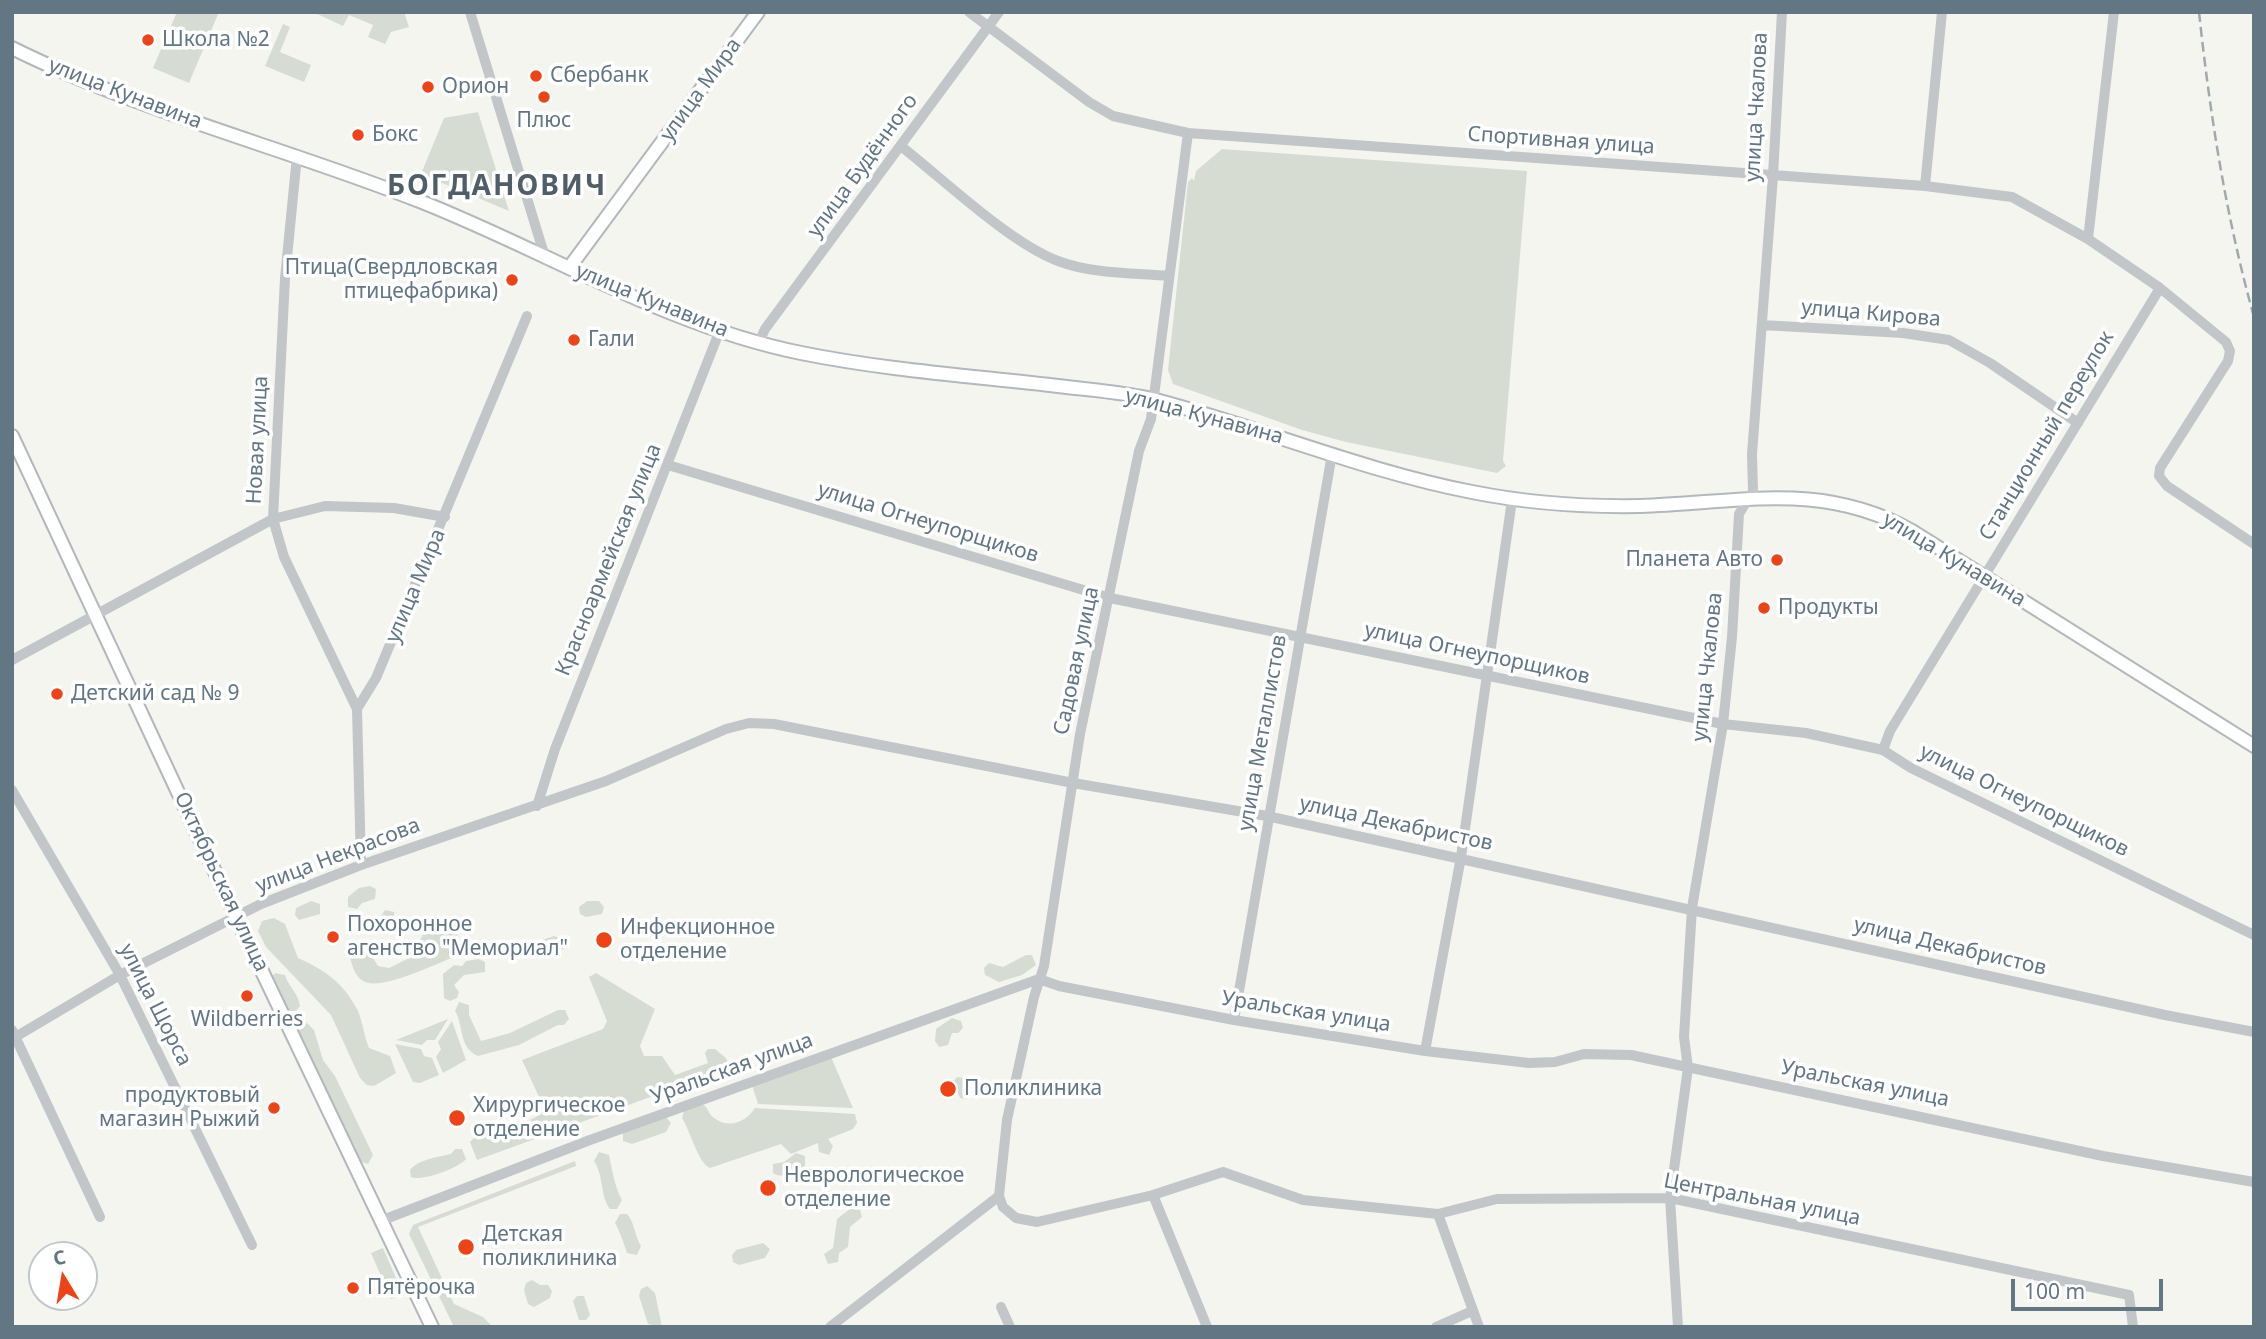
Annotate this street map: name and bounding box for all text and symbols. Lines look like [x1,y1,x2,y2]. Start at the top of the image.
place label: Школа №2 [162,27,270,53]
marker: Школа №2 [140,32,156,48]
street label: улица Чкалова [1740,32,1774,182]
street label: улица Мира [655,33,747,147]
street label: улица Кунавина [45,53,205,135]
place label: Сбербанк [550,63,649,89]
marker: Сбербанк [528,68,544,84]
place label: Орион [442,74,509,100]
marker: Орион [420,79,436,95]
marker: Плюс [536,89,552,105]
street label: улица Будённого [802,89,924,243]
place label: Плюс [517,108,571,134]
place label: Бокс [372,122,418,148]
street label: Спортивная улица [1467,122,1655,160]
marker: Бокс [350,127,366,143]
district label: БОГДАНОВИЧ [388,170,606,204]
place label: Птица(Свердловская птицефабрика) [285,255,498,305]
street label: улица Кунавина [572,259,732,343]
marker: Птица(Свердловская птицефабрика) [504,272,520,288]
street label: улица Кирова [1800,295,1942,333]
place label: Гали [588,327,635,353]
street label: Станционный переулок [1974,327,2120,545]
marker: Гали [566,332,582,348]
street label: Новая улица [242,375,274,505]
street label: улица Кунавина [1122,384,1286,450]
street label: Красноармейская улица [551,440,667,680]
street label: улица Огнеупорщиков [815,477,1041,569]
street label: улица Кунавина [1878,507,2030,613]
street label: улица Мира [381,525,451,647]
place label: Планета Авто [1625,547,1763,573]
marker: Планета Авто [1769,552,1785,568]
street label: Садовая улица [1049,585,1105,737]
street label: улица Чкалова [1688,591,1728,743]
place label: Продукты [1778,595,1879,621]
marker: Продукты [1756,600,1772,616]
street label: улица Огнеупорщиков [1362,618,1592,690]
street label: улица Металлистов [1233,633,1293,833]
place label: Детский сад № 9 [71,681,239,707]
marker: Детский сад № 9 [49,686,65,702]
street label: улица Огнеупорщиков [1915,739,2133,863]
street label: Октябрьская улица [168,788,274,976]
street label: улица Декабристов [1297,791,1495,857]
street label: улица Некрасова [252,813,424,899]
place label: Похоронное агенство "Мемориал" [347,912,568,962]
street label: улица Декабристов [1851,913,2049,981]
place label: Инфекционное отделение [620,915,775,965]
marker: Похоронное агенство "Мемориал" [325,929,341,945]
marker: Инфекционное отделение [594,930,614,950]
street label: улица Щорса [113,940,197,1070]
street label: Уральская улица [1220,986,1392,1038]
marker: Wildberries [239,988,255,1004]
place label: Wildberries [191,1007,303,1033]
street label: Уральская улица [647,1028,817,1110]
street label: Уральская улица [1779,1055,1951,1113]
place label: Поликлиника [964,1076,1102,1102]
marker: Поликлиника [938,1079,958,1099]
place label: продуктовый магазин Рыжий [99,1083,260,1133]
place label: Хирургическое отделение [473,1093,625,1143]
marker: продуктовый магазин Рыжий [266,1100,282,1116]
marker: Хирургическое отделение [447,1108,467,1128]
place label: Неврологическое отделение [784,1163,964,1213]
street label: Центральная улица [1662,1169,1862,1231]
marker: Неврологическое отделение [758,1178,778,1198]
place label: Детская поликлиника [482,1222,617,1272]
marker: Детская поликлиника [456,1237,476,1257]
north arrow [28,1241,98,1311]
text: С [51,1243,68,1271]
scale bar [2014,1266,2166,1310]
place label: Пятёрочка [367,1275,475,1301]
text: 100 m [2024,1277,2085,1305]
marker: Пятёрочка [345,1280,361,1296]

